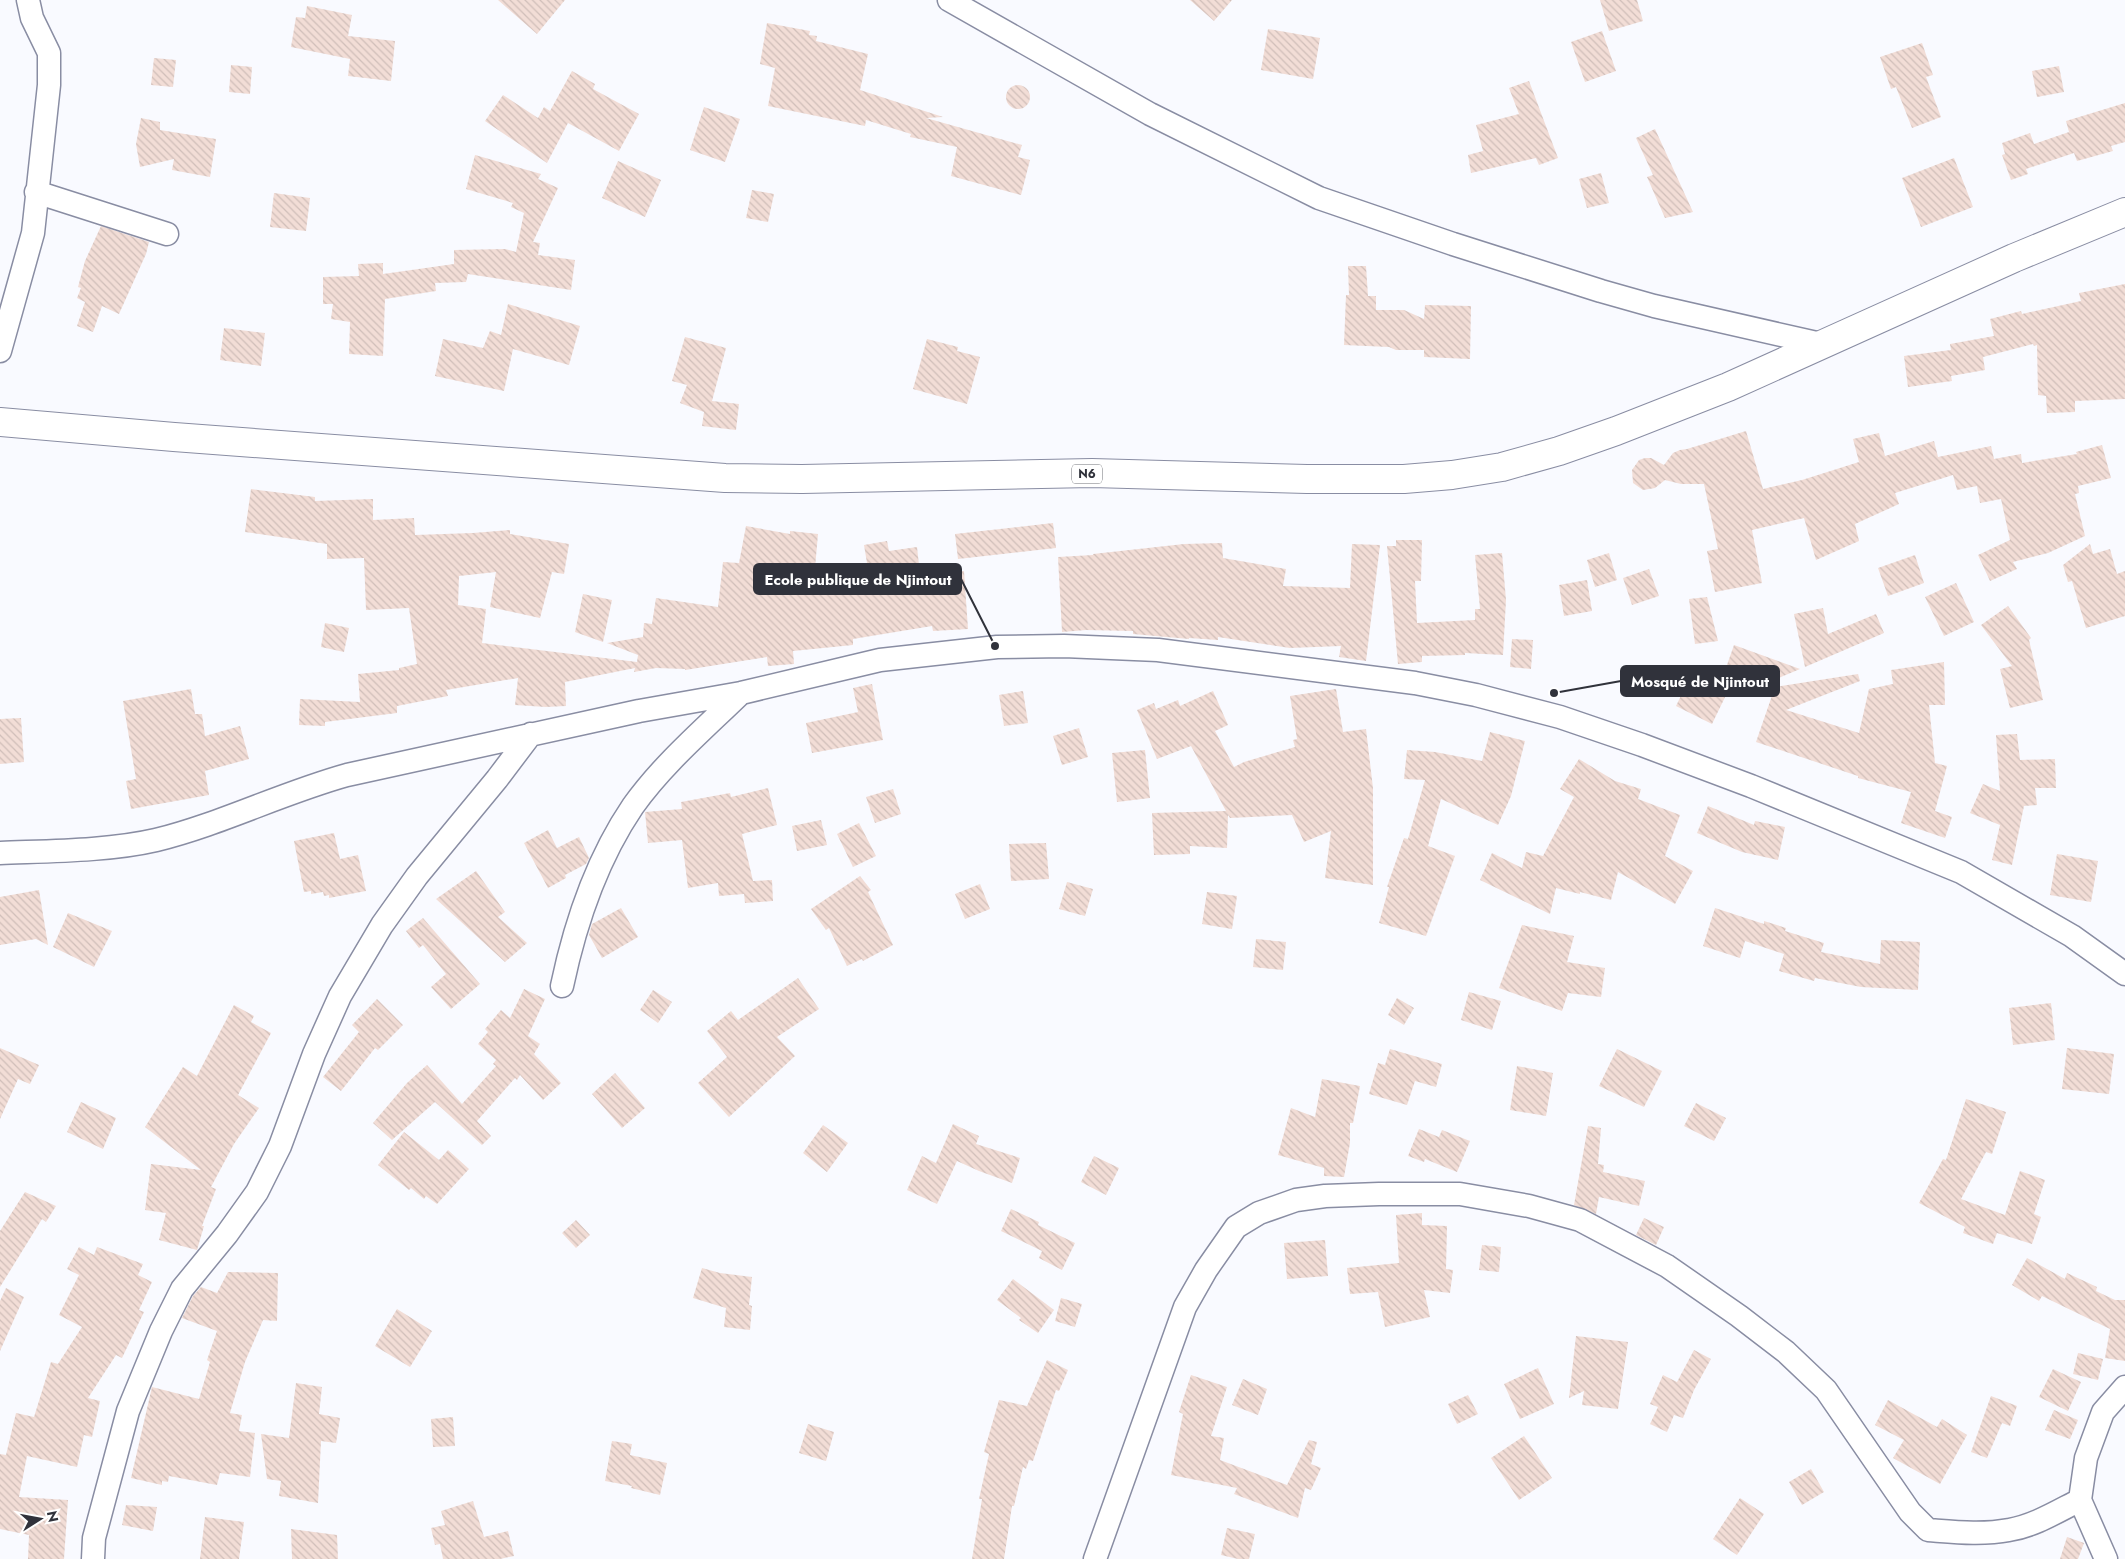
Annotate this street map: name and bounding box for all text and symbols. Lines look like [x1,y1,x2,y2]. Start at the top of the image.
road number: N6 [1072,464,1102,484]
callout: Ecole publique de Njintout [754,564,961,594]
text: Ecole publique de Njintout [765,569,952,591]
callout: Mosqué de Njintout [1621,666,1779,696]
text: Mosqué de Njintout [1631,671,1769,693]
north arrow [15,1494,65,1544]
text: N [42,1509,64,1524]

